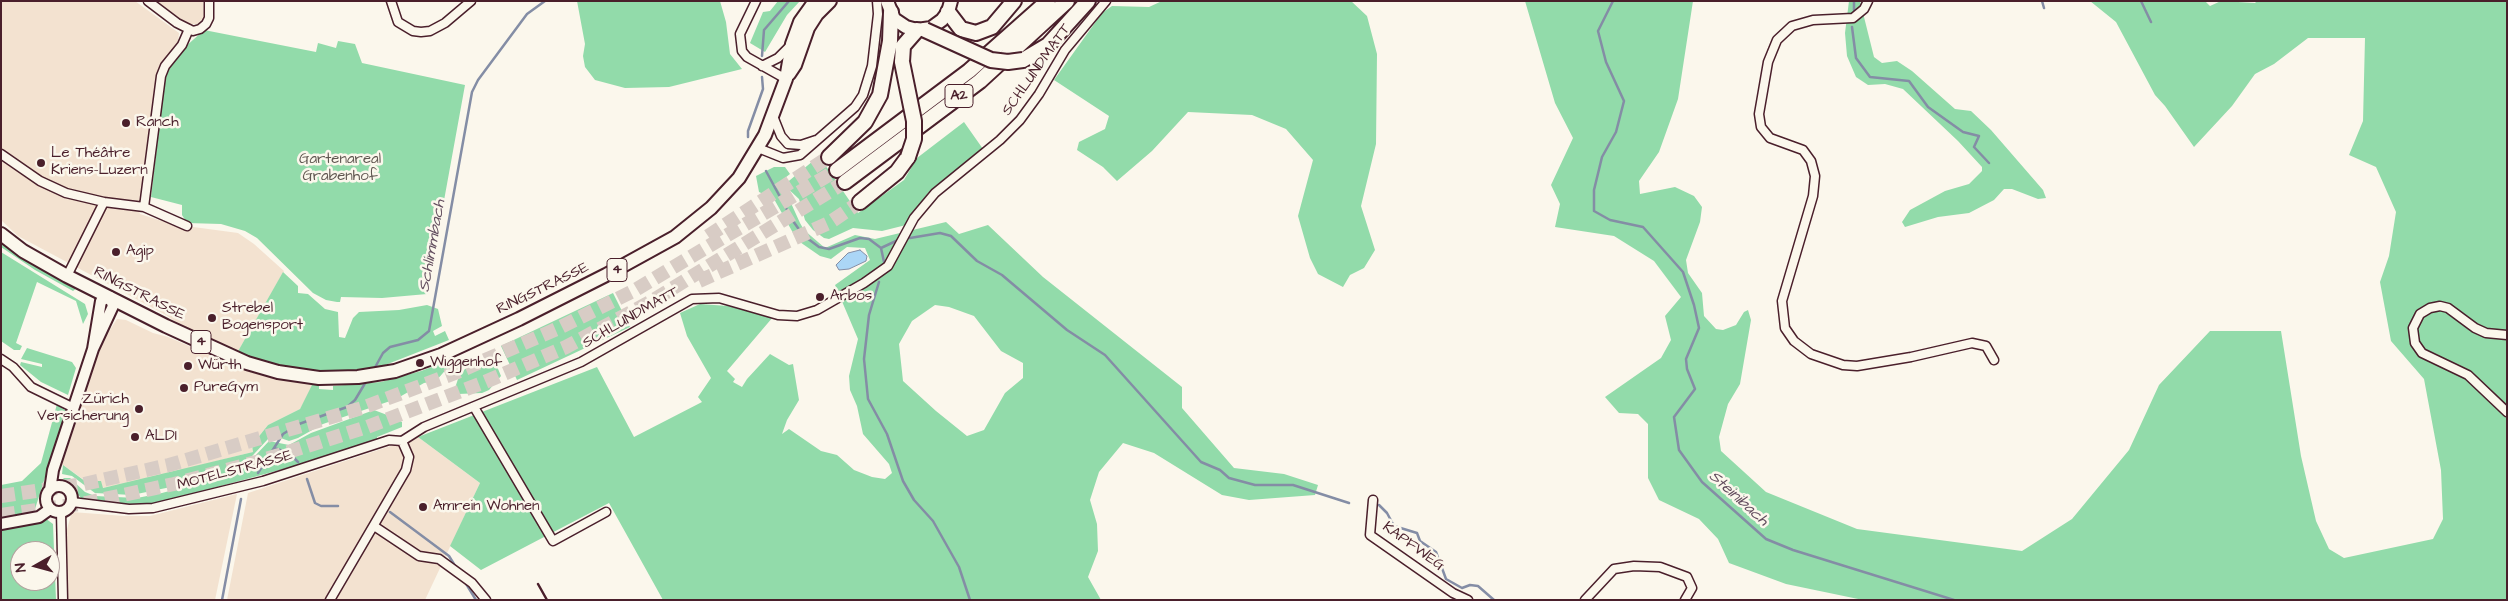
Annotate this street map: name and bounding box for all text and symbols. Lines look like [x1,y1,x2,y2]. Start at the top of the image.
street label: SCHLUNDMATT [999,21,1075,119]
road number: A2 [945,84,973,108]
place label: Ranch [136,114,179,132]
marker: Ranch [120,117,132,129]
place label: Le Théâtre Kriens-Luzern [51,145,148,180]
park label: Gartenareal Grabenhof [299,151,381,186]
marker: Le Théâtre Kriens-Luzern [35,157,47,169]
water label: Schlimmbach [415,198,451,294]
place label: Agip [126,243,154,261]
marker: Agip [110,246,122,258]
road number: 4 [607,258,627,282]
street label: RINGSTRASSE [494,259,592,319]
street label: RINGSTRASSE [90,263,188,325]
street label: SCHLUNDMATT [580,283,682,353]
place label: Arbos [830,288,872,306]
marker: Arbos [814,291,826,303]
place label: Strebel Bogensport [222,300,303,335]
marker: Strebel Bogensport [206,312,218,324]
road number: 4 [191,331,211,354]
place label: Wiggenhof [430,354,502,372]
place label: Würth [198,357,241,375]
marker: Wiggenhof [414,357,426,369]
marker: Würth [182,360,194,372]
place label: PureGym [194,379,258,397]
marker: PureGym [178,382,190,394]
place label: Zürich Versicherung [37,391,129,426]
marker: Zürich Versicherung [133,403,145,415]
place label: ALDI [145,428,177,446]
marker: ALDI [129,431,141,443]
street label: MOTELSTRASSE [175,447,295,495]
water label: Steinibach [1704,467,1772,531]
place label: Amrein Wohnen [433,498,540,516]
marker: Amrein Wohnen [417,501,429,513]
street label: KAPFWEG [1379,519,1447,575]
north arrow [10,541,60,591]
text: N [11,562,32,573]

